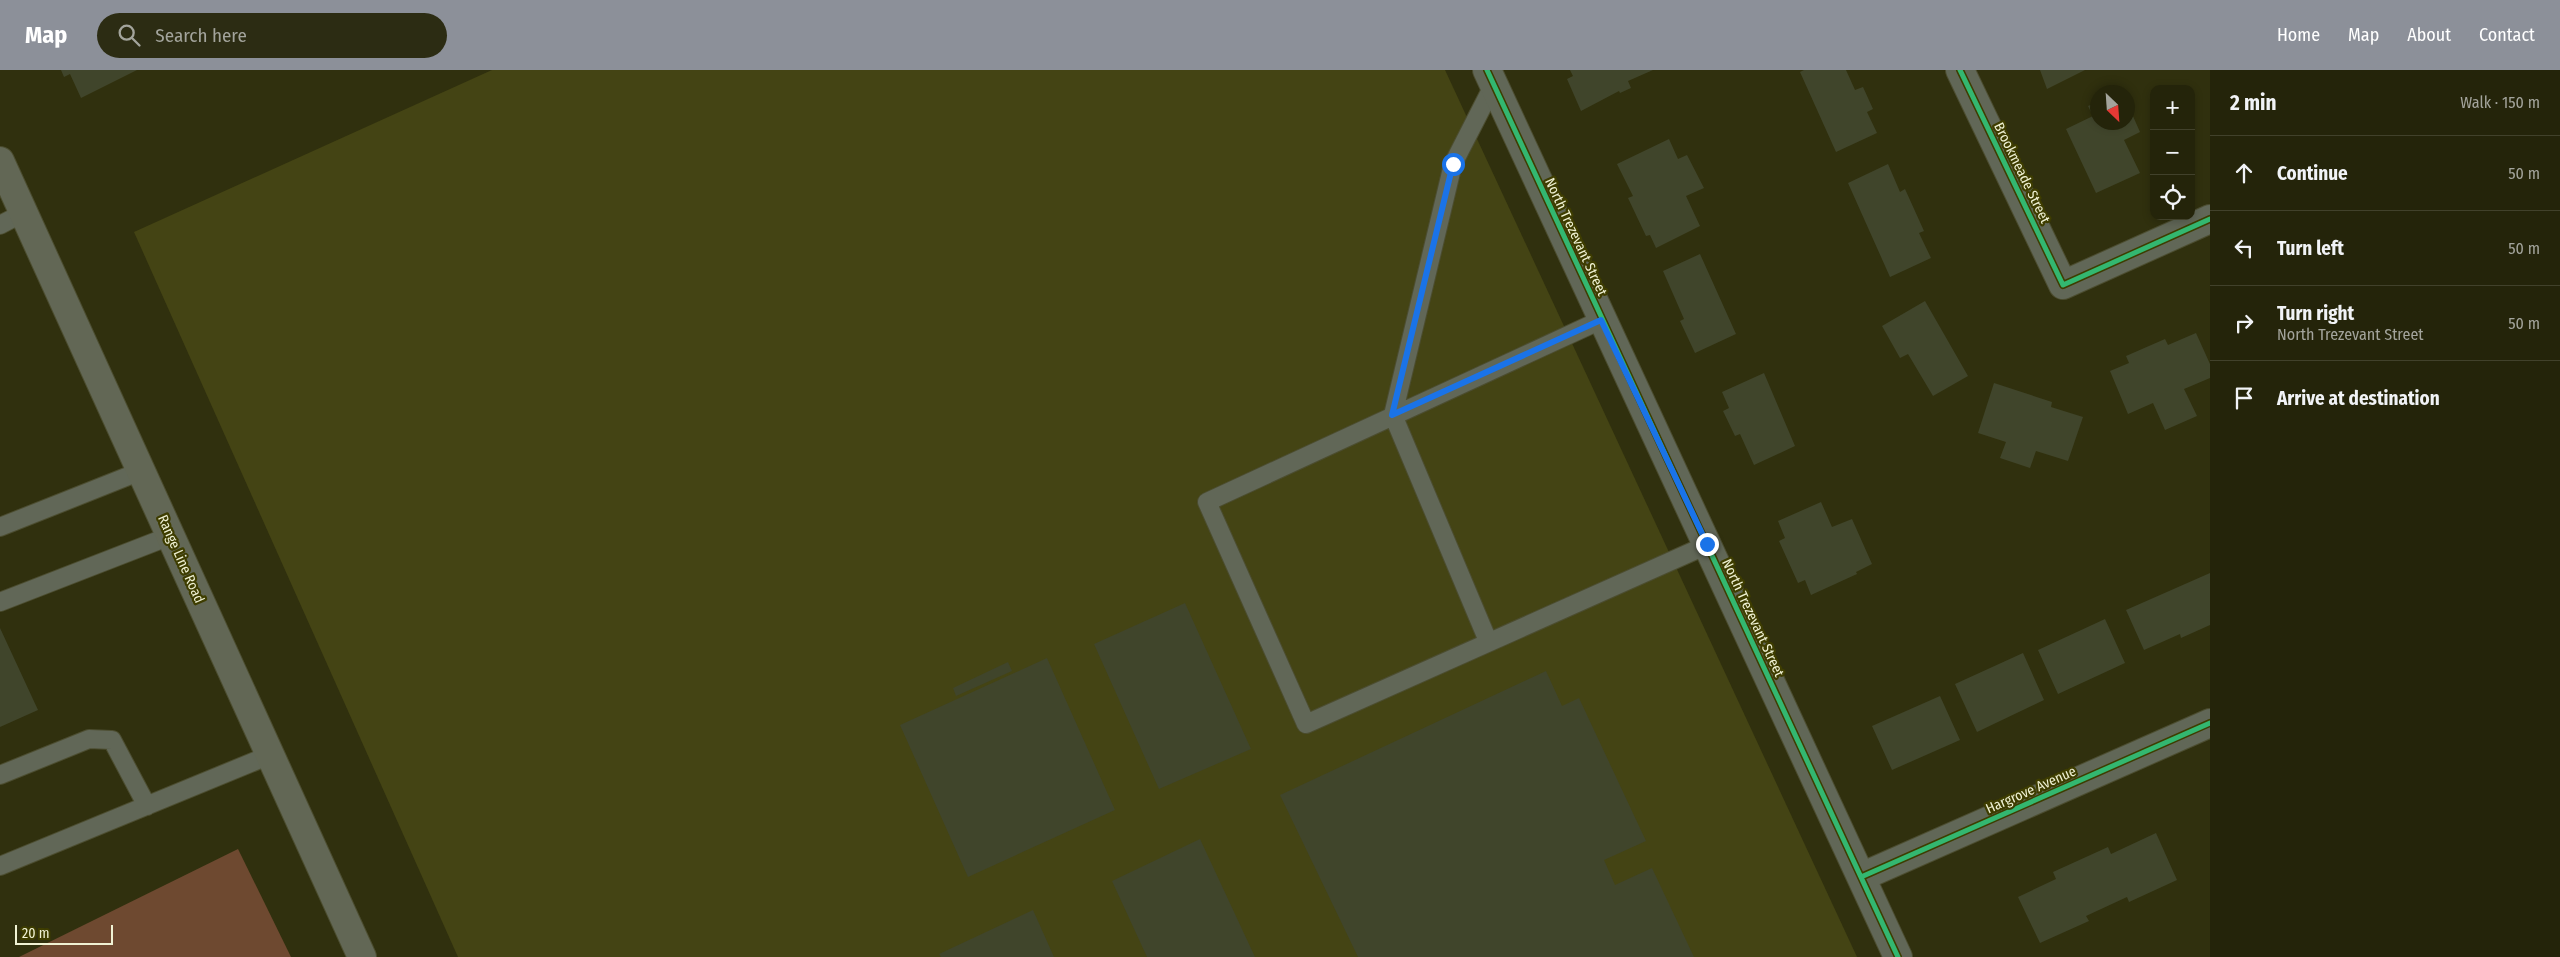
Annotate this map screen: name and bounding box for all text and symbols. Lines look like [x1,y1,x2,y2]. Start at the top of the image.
search box [97,13,447,58]
text: Map [25,21,67,49]
icon: search [115,21,143,49]
text: Search here [155,24,247,47]
text: Home [2277,24,2320,46]
text: Map [2348,24,2379,46]
text: About [2407,24,2451,46]
text: Contact [2479,24,2535,46]
north arrow [2090,85,2135,130]
map controls [2150,85,2195,220]
button: + [2150,85,2195,130]
text: 2 min [2230,90,2277,116]
text: Walk · 150 m [2460,93,2540,112]
street label: Brookmeade Street [1990,120,2054,227]
button: − [2150,130,2195,175]
route start [1442,153,1465,176]
icon: ahead [2230,159,2258,187]
text: Continue [2277,162,2348,185]
text: 50 m [2508,164,2540,183]
street label: North Trezevant Street [1541,175,1611,299]
button: locate [2150,175,2195,220]
icon: left [2230,234,2258,262]
text: Turn left [2277,237,2344,260]
text: 50 m [2508,239,2540,258]
text: Turn right [2277,302,2354,325]
icon: right [2230,309,2258,337]
text: 50 m [2508,314,2540,333]
text: North Trezevant Street [2277,325,2424,344]
icon: arrive [2230,384,2258,412]
text: Arrive at destination [2277,387,2440,410]
street label: Range Line Road [154,512,208,606]
route end [1696,533,1719,556]
street label: North Trezevant Street [1718,556,1788,680]
street label: Hargrove Avenue [1983,763,2079,817]
scale bar [15,922,112,945]
text: 20 m [22,925,50,942]

